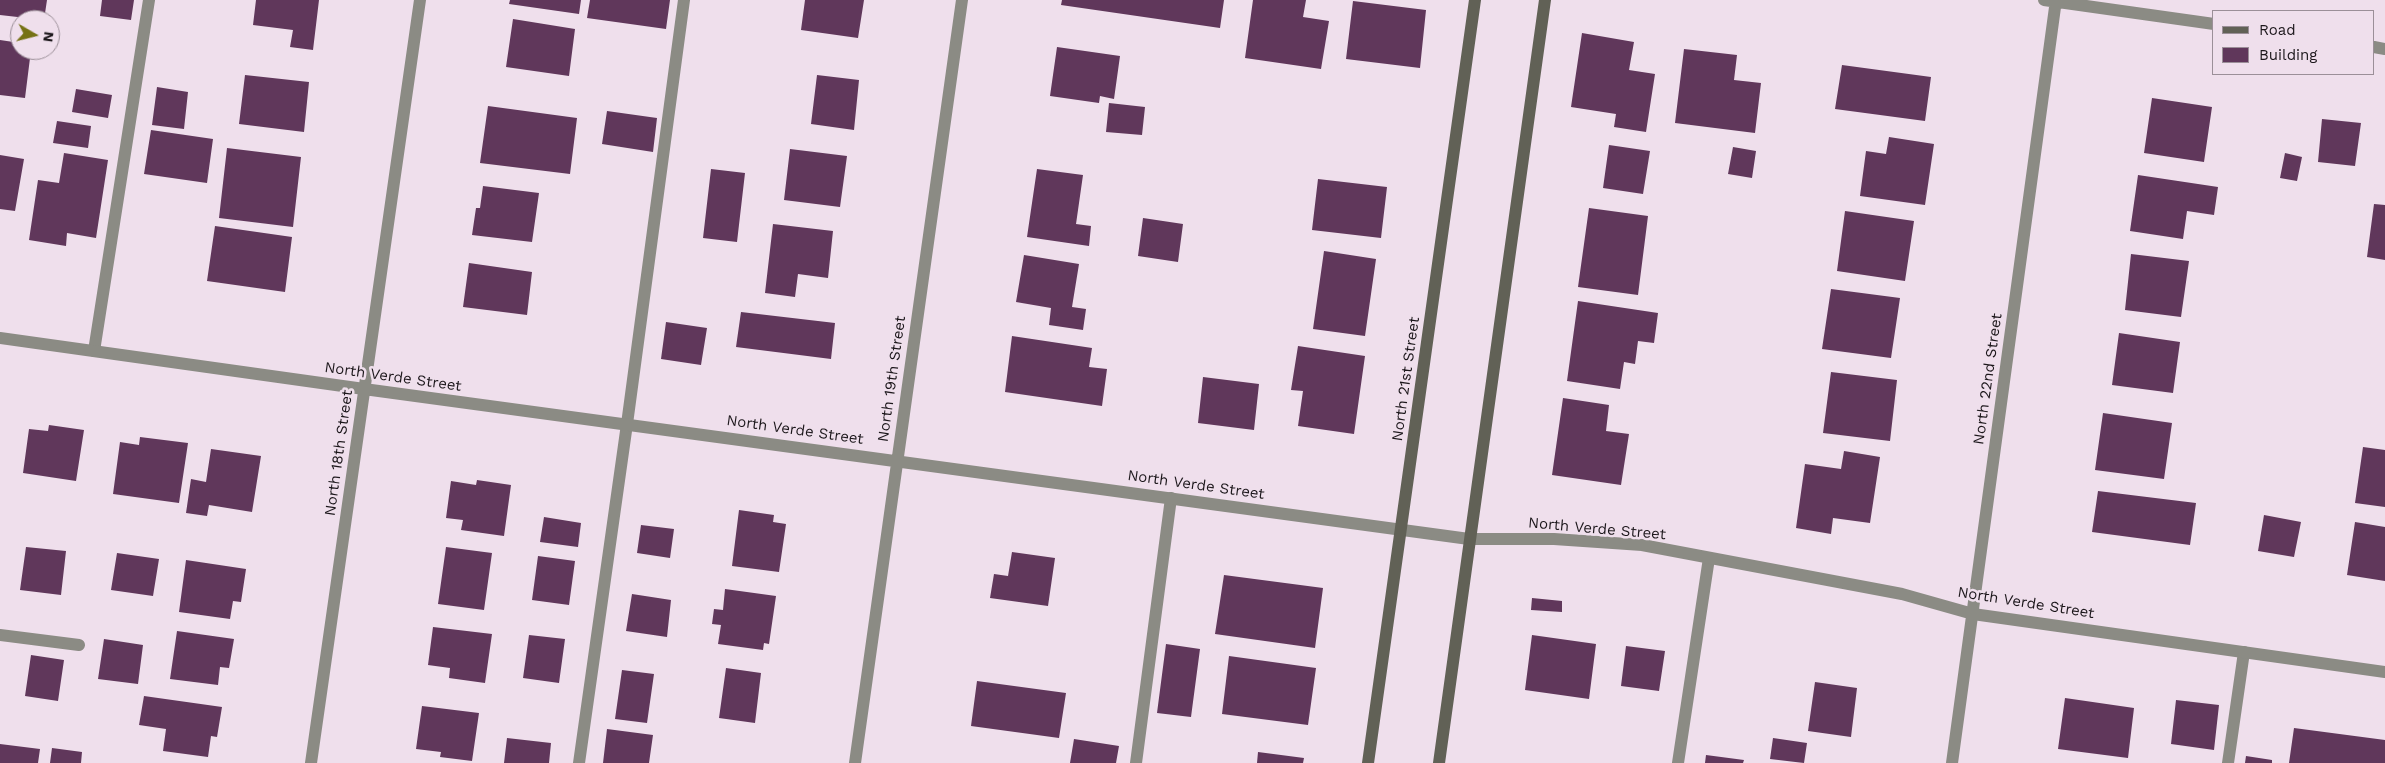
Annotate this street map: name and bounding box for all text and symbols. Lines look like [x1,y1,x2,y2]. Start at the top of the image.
north arrow [10,10,60,60]
legend [2212,10,2375,75]
text: Road [2259,21,2296,39]
text: N [40,31,58,43]
text: Building [2259,46,2317,64]
street label: North 22nd Street [1970,312,2006,446]
street label: North 19th Street [874,315,910,443]
street label: North 21st Street [1388,316,1424,442]
street label: North Verde Street [323,358,463,396]
street label: North 18th Street [321,389,357,517]
street label: North Verde Street [725,411,865,449]
street label: North Verde Street [1126,466,1266,504]
street label: North Verde Street [1527,514,1667,544]
street label: North Verde Street [1956,583,2096,623]

